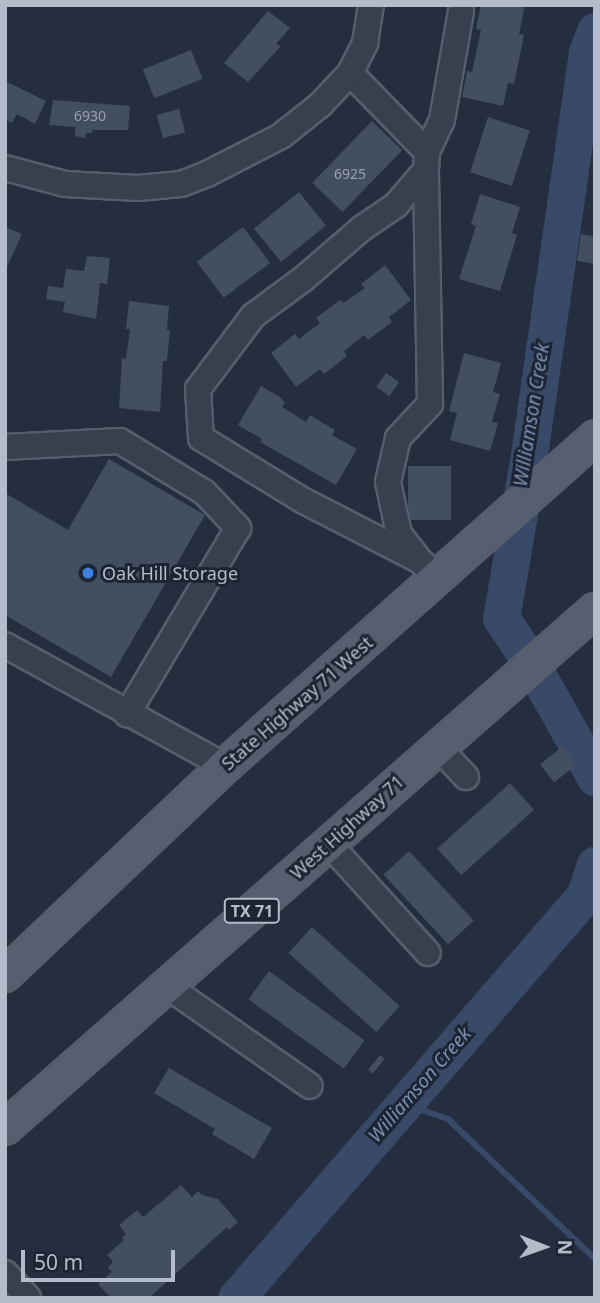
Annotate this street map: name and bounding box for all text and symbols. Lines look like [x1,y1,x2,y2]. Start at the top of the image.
house number: 6930 [74,108,106,124]
house number: 6925 [334,166,366,182]
water label: Williamson Creek [509,342,555,488]
place label: Oak Hill Storage [102,562,238,584]
marker: Oak Hill Storage [80,565,96,581]
street label: State Highway 71 West [217,632,377,774]
street label: West Highway 71 [286,770,408,884]
road number: TX 71 [222,898,282,923]
water label: Williamson Creek [364,1023,476,1147]
north arrow [509,1212,579,1282]
scale bar [24,1236,178,1280]
text: N [552,1239,578,1255]
text: 50 m [34,1248,83,1276]

